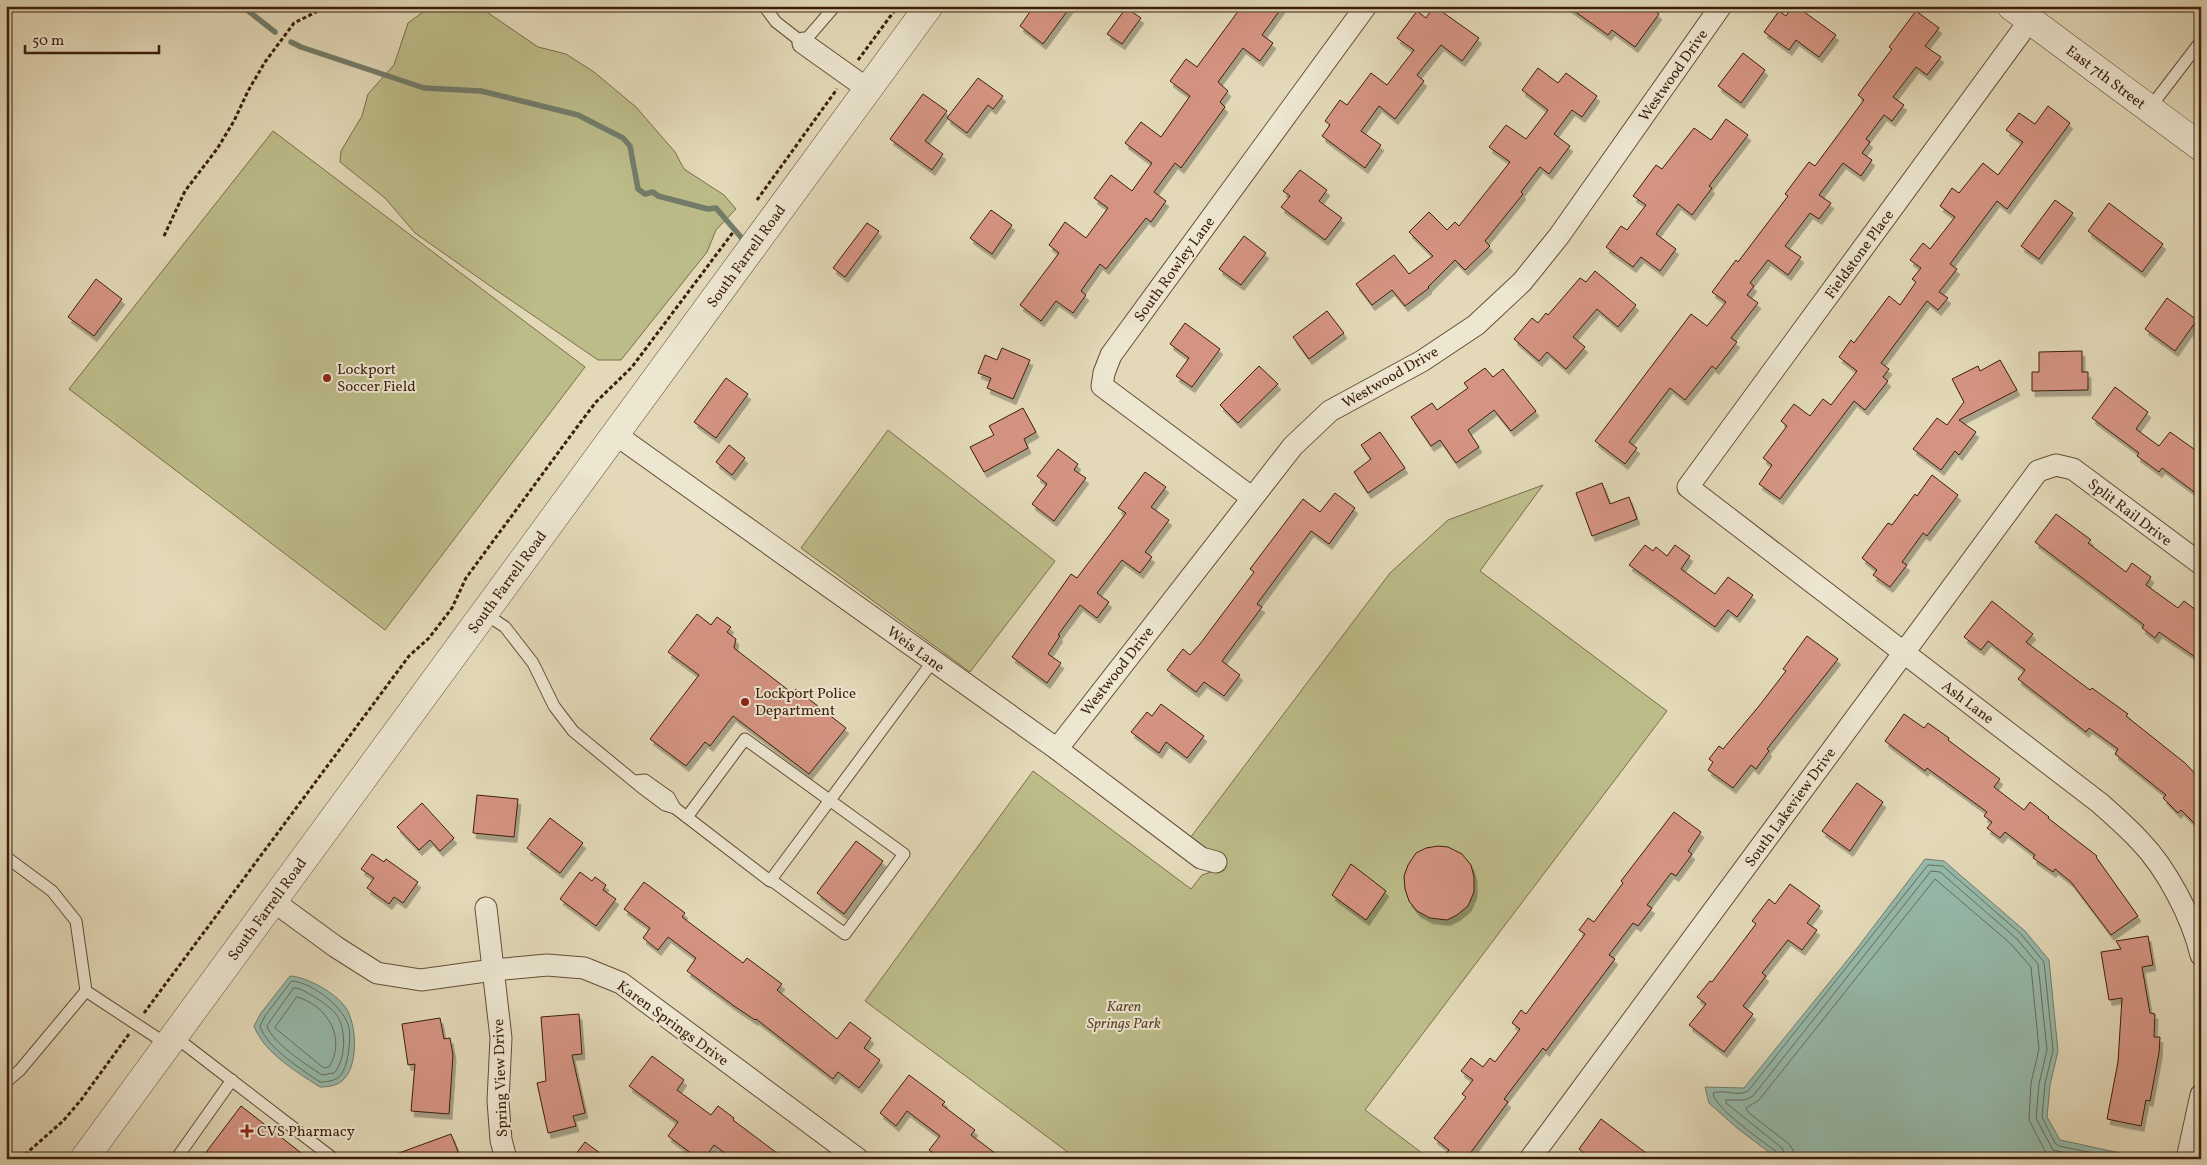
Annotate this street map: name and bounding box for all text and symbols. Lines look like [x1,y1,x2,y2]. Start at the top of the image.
scale bar [25,22,159,54]
street label: Westwood Drive [1635,26,1714,126]
text: 50 m [32,31,64,52]
street label: East 7th Street [2061,41,2149,115]
street label: South Farrell Road [703,201,792,313]
street label: Fieldstone Place [1821,206,1900,304]
street label: South Rowley Lane [1130,213,1221,327]
street label: Westwood Drive [1339,342,1443,414]
place label: Lockport Soccer Field [337,360,416,398]
marker: Lockport Soccer Field [321,372,333,384]
street label: Split Rail Drive [2083,475,2175,552]
street label: South Farrell Road [464,527,553,639]
street label: Weis Lane [882,622,948,678]
street label: Westwood Drive [1077,623,1160,721]
street label: Ash Lane [1936,676,1998,730]
place label: Lockport Police Department [755,684,856,722]
marker: Lockport Police Department [739,696,751,708]
street label: South Lakeview Drive [1741,744,1842,872]
street label: South Farrell Road [224,854,313,966]
street label: Karen Springs Drive [612,977,732,1072]
park label: Karen Springs Park [1087,997,1161,1035]
street label: Spring View Drive [489,1018,514,1138]
place label: CVS Pharmacy [257,1122,355,1143]
marker: CVS Pharmacy [241,1125,253,1137]

